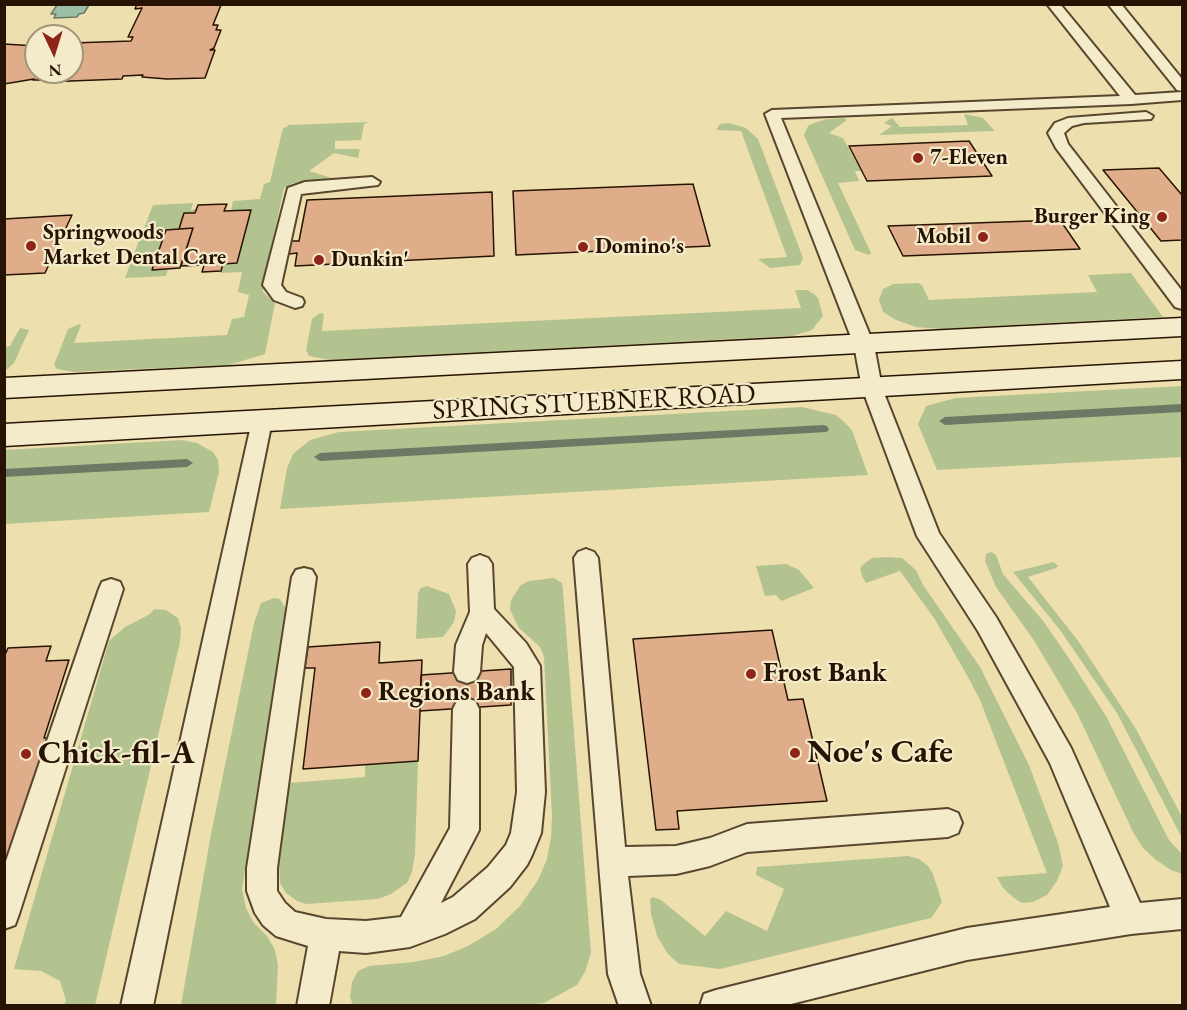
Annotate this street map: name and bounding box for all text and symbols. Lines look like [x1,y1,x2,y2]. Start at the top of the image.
north arrow [24,24,84,84]
text: N [48,60,62,81]
place label: 7-Eleven [930,145,1008,171]
marker: 7-Eleven [911,151,925,165]
place label: Burger King [1034,204,1150,230]
marker: Burger King [1155,210,1169,224]
place label: Springwoods Market Dental Care [43,220,226,272]
place label: Mobil [916,224,971,250]
marker: Mobil [976,230,990,244]
place label: Domino's [595,234,684,260]
marker: Springwoods Market Dental Care [24,239,38,253]
marker: Domino's [576,240,590,254]
place label: Dunkin' [331,247,409,273]
marker: Dunkin' [312,253,326,267]
street label: SPRING STUEBNER ROAD [432,378,756,428]
place label: Frost Bank [763,658,887,690]
marker: Frost Bank [744,667,758,681]
place label: Regions Bank [378,677,535,709]
marker: Regions Bank [359,686,373,700]
place label: Noe's Cafe [807,733,953,773]
place label: Chick-fil-A [38,734,194,774]
marker: Noe's Cafe [788,746,802,760]
marker: Chick-fil-A [19,747,33,761]

